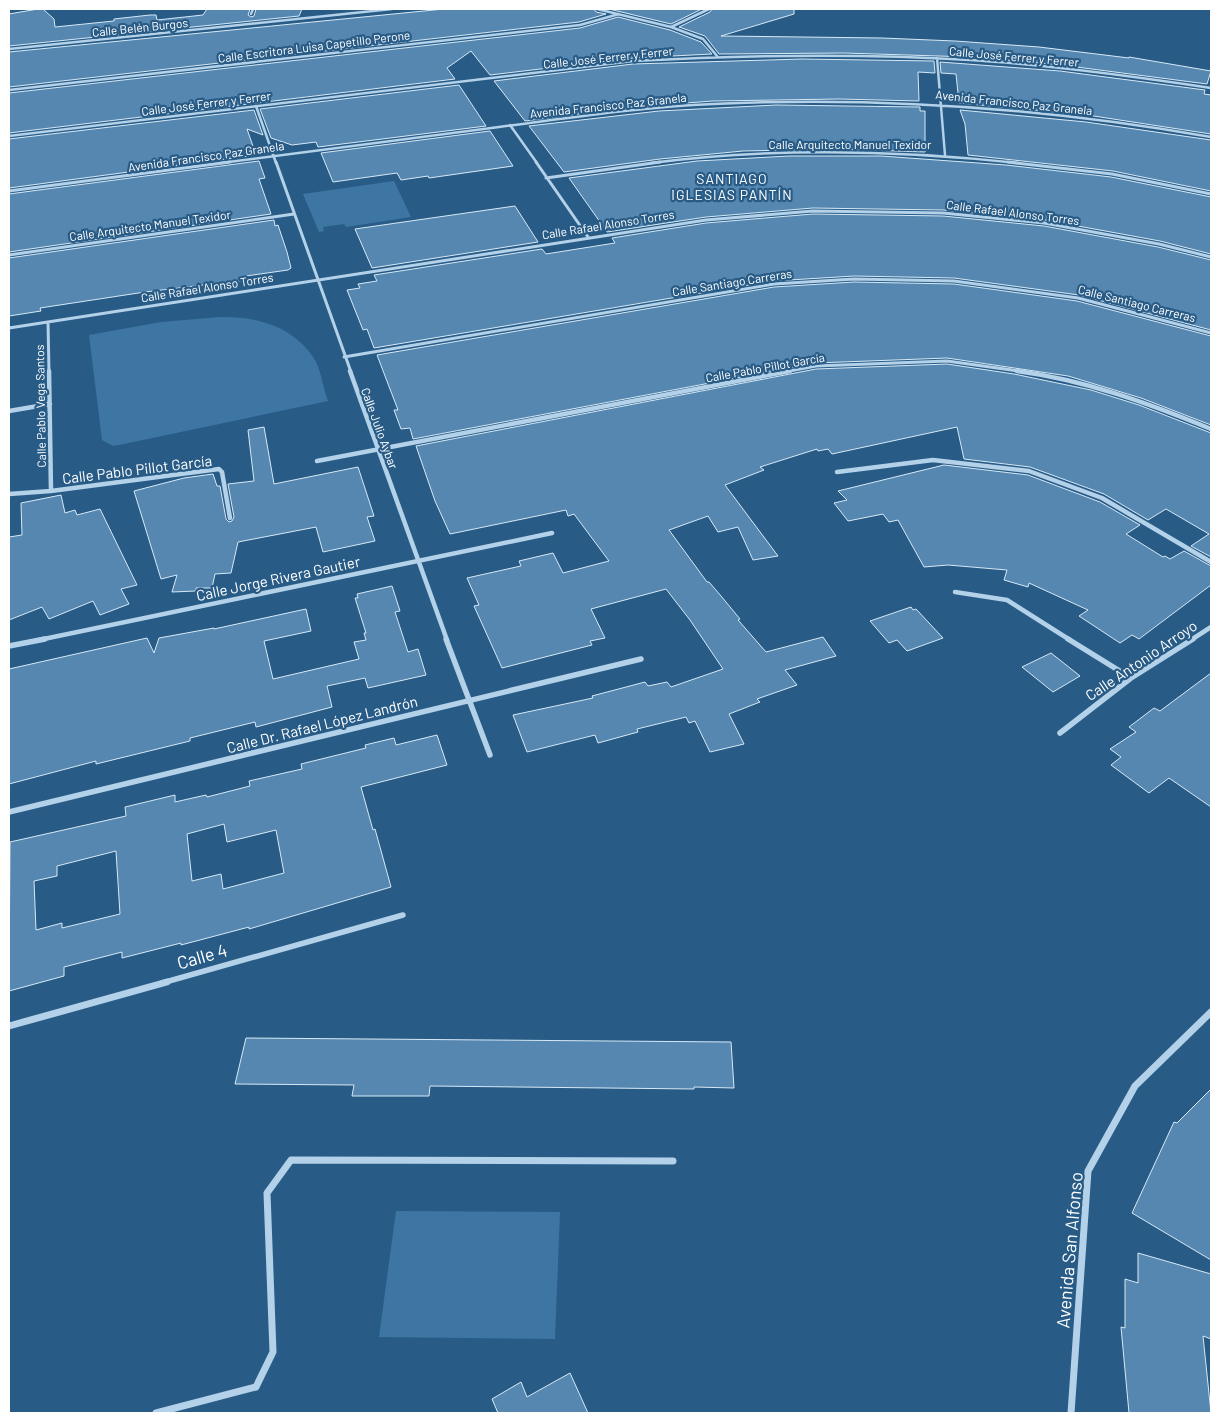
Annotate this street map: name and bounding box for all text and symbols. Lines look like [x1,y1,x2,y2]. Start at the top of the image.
street label: Calle Belén Burgos [91,15,189,39]
street label: Calle Escritora Luisa Capetillo Perone [217,27,411,65]
street label: Calle José Ferrer y Ferrer [542,43,674,71]
street label: Calle José Ferrer y Ferrer [948,43,1080,69]
street label: Avenida Francisco Paz Granela [935,87,1093,117]
street label: Calle José Ferrer y Ferrer [140,88,272,118]
street label: Avenida Francisco Paz Granela [529,90,687,120]
street label: Calle Arquitecto Manuel Texidor [769,137,932,151]
street label: Avenida Francisco Paz Granela [127,138,285,174]
district label: SANTIAGO IGLESIAS PANTÍN [671,170,793,203]
street label: Calle Rafael Alonso Torres [946,197,1080,227]
street label: Calle Arquitecto Manuel Texidor [68,207,232,243]
street label: Calle Rafael Alonso Torres [541,207,675,241]
street label: Calle Santiago Carreras [671,266,793,298]
street label: Calle Rafael Alonso Torres [140,270,274,304]
street label: Calle Santiago Carreras [1077,282,1198,324]
street label: Calle Pablo Vega Santos [32,344,48,468]
street label: Calle Pablo Pillot García [704,350,826,384]
street label: Calle Julio Aybar [359,386,401,471]
street label: Calle Pablo Pillot García [61,451,213,487]
street label: Calle Jorge Rivera Gautier [194,552,362,604]
street label: Calle Antonio Arroyo [1082,616,1200,704]
street label: Calle Dr. Rafael López Landrón [225,692,419,756]
street label: Calle 4 [174,938,230,974]
street label: Avenida San Alfonso [1051,1171,1087,1329]

